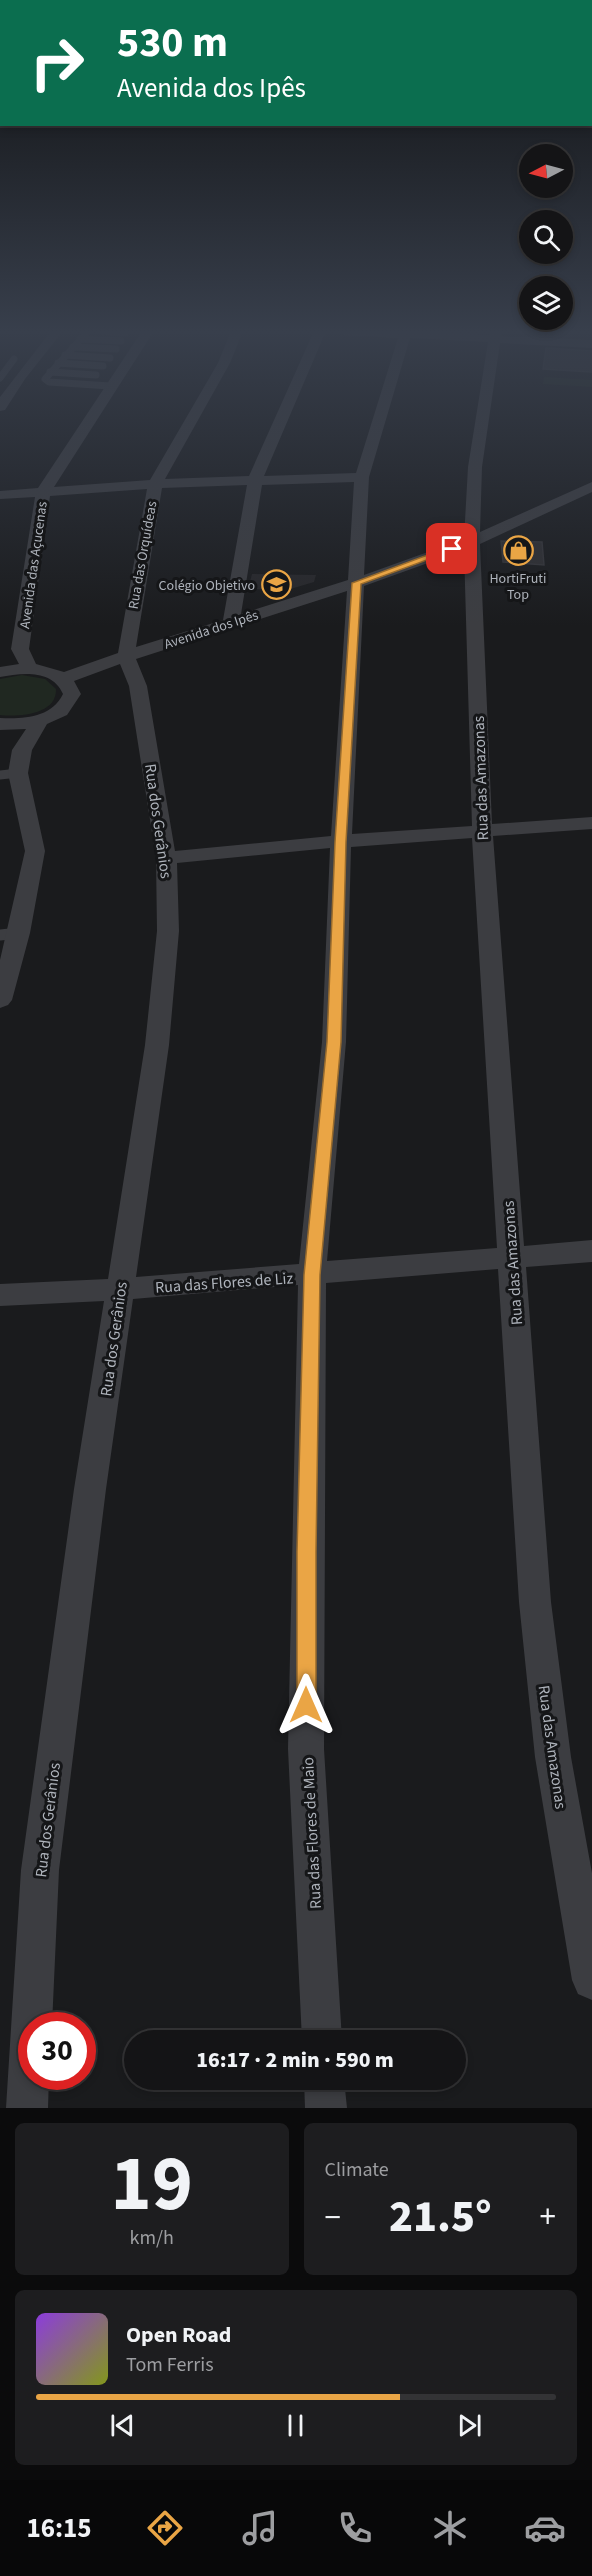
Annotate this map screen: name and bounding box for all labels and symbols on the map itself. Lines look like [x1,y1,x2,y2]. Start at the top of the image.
north arrow [519,144,573,198]
street label: Avenida das Açucenas [15,500,53,630]
street label: Rua das Orquídeas [124,500,162,611]
pin [426,523,477,574]
shop icon: HortiFruti Top [502,535,534,567]
school or university icon: Colégio Objetivo [260,569,292,601]
place label: HortiFruti Top [489,569,547,605]
place label: Colégio Objetivo [159,576,255,596]
street label: Avenida dos Ipês [162,605,261,655]
street label: Rua das Amazonas [468,715,494,841]
street label: Rua dos Gerânios [139,762,177,880]
street label: Rua das Amazonas [498,1200,528,1326]
street label: Rua das Flores de Liz [154,1267,294,1299]
street label: Rua dos Gerânios [95,1280,133,1398]
position arrow [274,1673,338,1737]
street label: Rua das Amazonas [532,1684,572,1811]
street label: Rua das Flores de Maio [297,1756,327,1909]
street label: Rua dos Gerânios [30,1761,66,1879]
speed limit sign: 30 [18,2012,96,2090]

